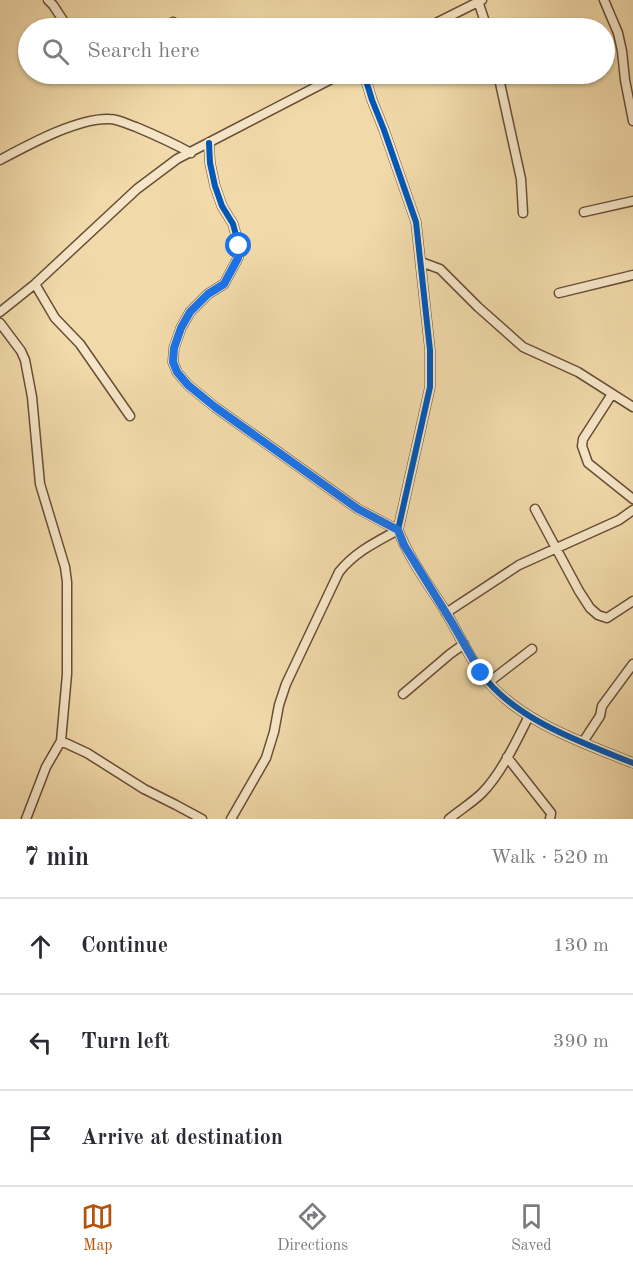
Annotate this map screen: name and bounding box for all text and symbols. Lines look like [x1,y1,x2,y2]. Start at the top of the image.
search box [18,18,615,84]
icon: search [39,35,72,68]
text: Search here [87,40,200,62]
route start [225,232,251,258]
route end [467,659,493,685]
text: 7 min [24,845,89,871]
text: Walk · 520 m [490,848,609,868]
icon: ahead [24,930,57,963]
text: Continue [81,935,168,957]
text: 130 m [553,936,609,956]
icon: left [24,1026,57,1059]
text: Turn left [81,1031,170,1053]
text: 390 m [553,1032,609,1052]
icon: arrive [24,1122,57,1155]
text: Arrive at destination [81,1127,283,1149]
tab: Map [81,1200,114,1256]
tab: Directions [277,1200,348,1256]
tab: Saved [511,1200,552,1256]

